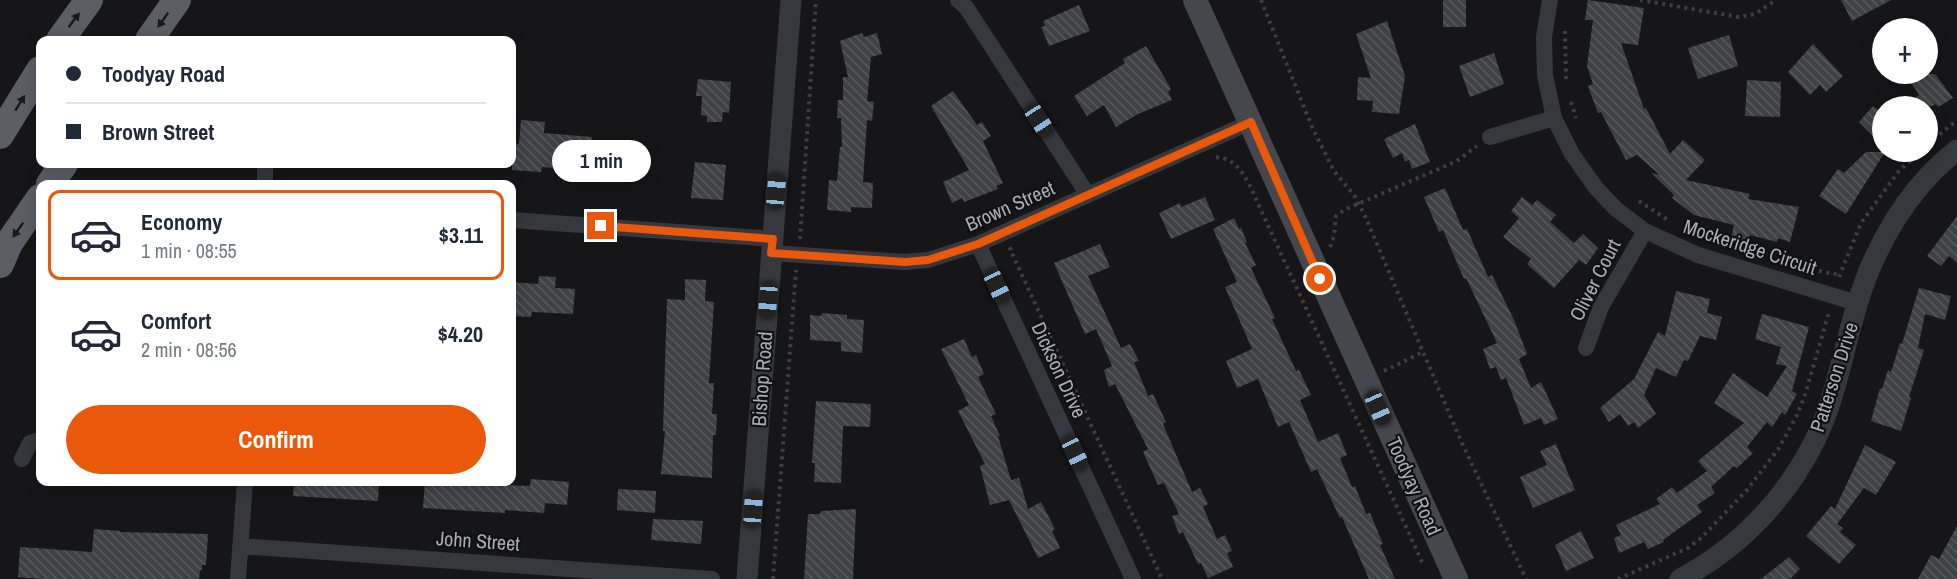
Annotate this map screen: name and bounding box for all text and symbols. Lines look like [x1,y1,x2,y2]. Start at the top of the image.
one-way arrow [68,12,80,28]
one-way arrow [157,12,169,28]
map controls [1872,18,1938,162]
button: + [1872,18,1938,84]
text: Toodyay Road [102,59,225,89]
one-way arrow [14,95,25,111]
button: − [1872,96,1938,162]
car [1022,100,1056,140]
text: Brown Street [102,117,214,147]
callout: 1 min [552,139,650,181]
text: 1 min [580,147,623,174]
car [765,172,787,210]
street label: Brown Street [961,174,1059,237]
text: Economy [141,207,222,237]
icon: car [69,208,123,262]
route end [587,212,614,239]
street label: Mockeridge Circuit [1680,212,1821,281]
text: $3.11 [439,220,483,250]
one-way arrow [13,221,24,238]
street label: Oliver Court [1562,234,1627,325]
text: 1 min · 08:55 [141,237,237,264]
route start [1306,265,1333,292]
car [981,266,1013,306]
car [758,281,778,319]
text: Comfort [141,306,211,336]
icon: car [69,307,123,361]
street label: Dickson Drive [1025,317,1093,422]
street label: Patterson Drive [1803,318,1864,435]
text: $4.20 [438,319,483,349]
street label: Bishop Road [745,331,778,427]
text: 2 min · 08:56 [141,336,237,363]
car [1362,388,1394,428]
button: Confirm [66,405,486,474]
street label: Toodyay Road [1381,432,1448,539]
car [1059,433,1091,473]
car [743,490,763,528]
street label: John Street [435,524,521,557]

